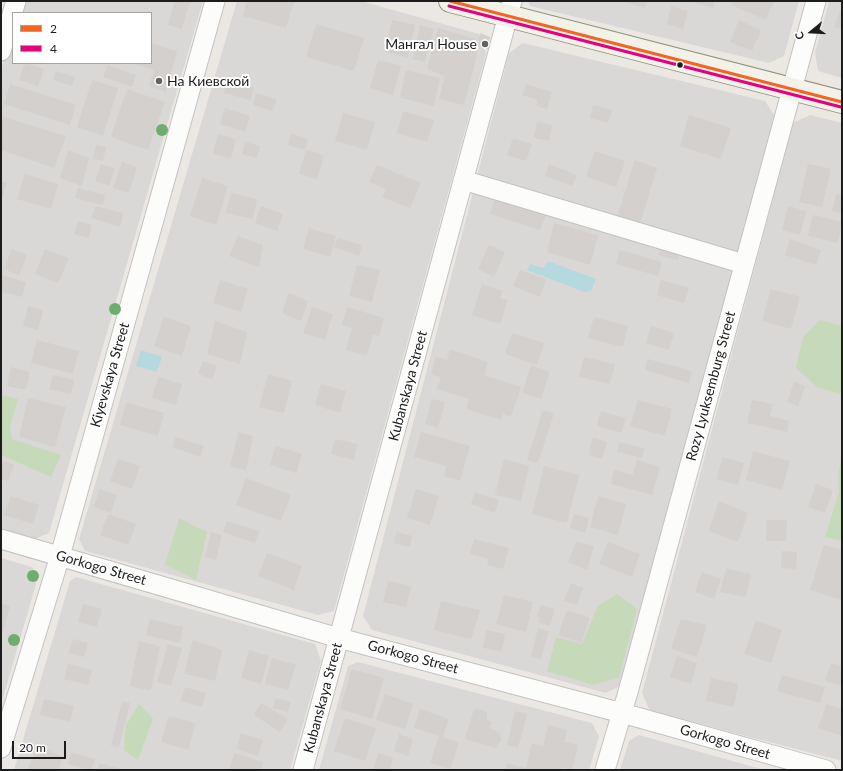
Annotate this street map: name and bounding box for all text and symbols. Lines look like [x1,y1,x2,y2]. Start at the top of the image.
legend [12,12,152,64]
north arrow [791,12,831,52]
text: 2 [50,21,57,36]
text: С [792,30,806,41]
place label: Мангал House [385,36,477,52]
marker: Мангал House [480,39,490,49]
text: 4 [50,41,57,56]
unlabelled marker [675,60,685,70]
place label: На Киевской [167,73,249,89]
marker: На Киевской [154,76,164,86]
street label: Rozy Lyuksemburg Street [683,309,739,463]
street label: Kiyevskaya Street [87,321,133,429]
street label: Kubanskaya Street [385,329,431,443]
street label: Gorkogo Street [54,547,148,589]
street label: Gorkogo Street [366,637,460,677]
street label: Kubanskaya Street [300,641,346,755]
street label: Gorkogo Street [678,721,772,763]
scale bar [14,733,68,759]
text: 20 m [19,740,46,755]

